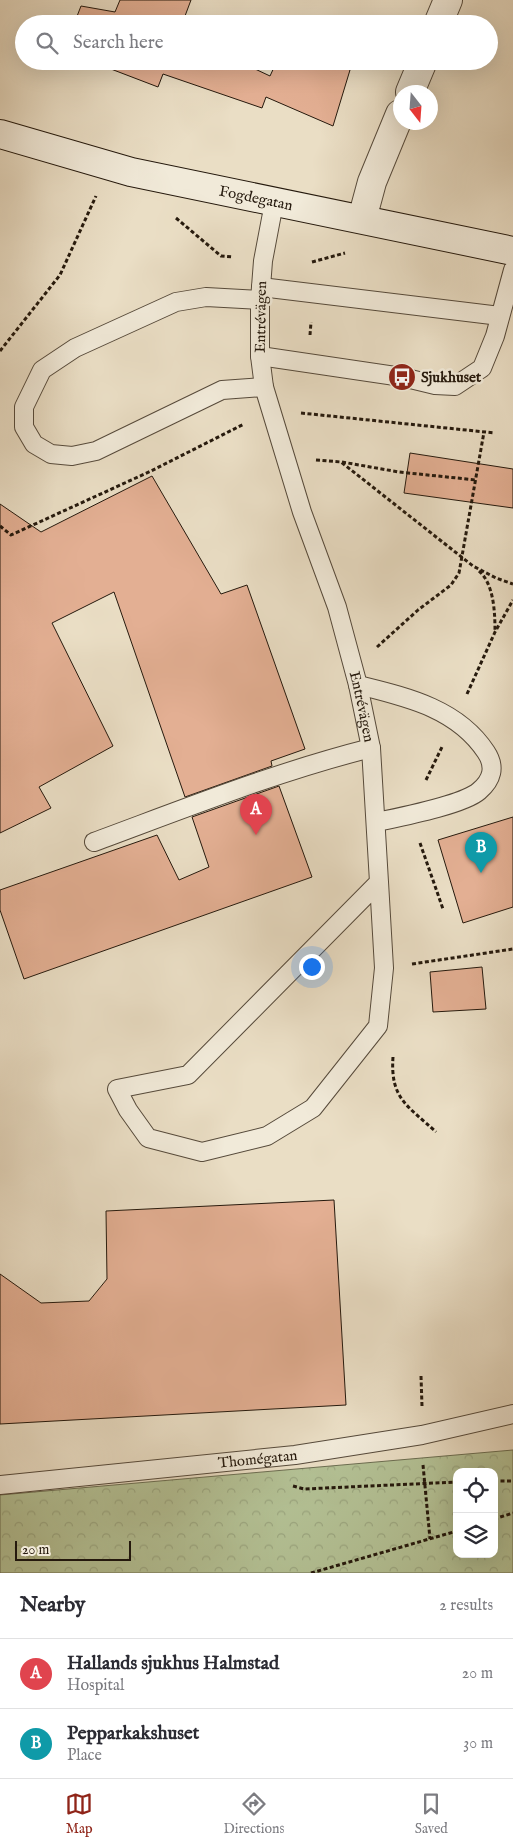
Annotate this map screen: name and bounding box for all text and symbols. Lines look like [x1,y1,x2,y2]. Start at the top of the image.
search box [15,15,498,70]
icon: search [33,29,61,57]
text: Search here [73,31,164,55]
north arrow [393,85,438,130]
street label: Fogdegatan [217,181,294,215]
street label: Entrévägen [251,281,271,353]
bus stop icon: Sjukhuset [387,362,417,392]
place label: Sjukhuset [421,368,482,387]
street label: Entrévägen [345,669,379,744]
pin: A [240,794,272,835]
pin: B [465,832,497,873]
your location [299,954,325,980]
street label: Thomégatan [217,1445,298,1472]
map controls [453,1468,498,1558]
button: locate [453,1468,498,1513]
button: layers [453,1513,498,1558]
scale bar [15,1538,131,1561]
text: 20 m [22,1541,49,1559]
text: Nearby [20,1592,85,1619]
text: 2 results [439,1596,493,1616]
text: Hallands sjukhus Halmstad [67,1652,279,1676]
text: A [31,1664,41,1684]
text: 20 m [462,1664,493,1684]
text: Hospital [67,1676,124,1696]
text: Pepparkakshuset [67,1722,199,1746]
text: B [31,1734,41,1754]
text: 30 m [463,1734,493,1754]
text: Place [67,1746,102,1766]
tab: Map [65,1790,93,1838]
tab: Directions [223,1790,284,1838]
tab: Saved [415,1790,448,1838]

